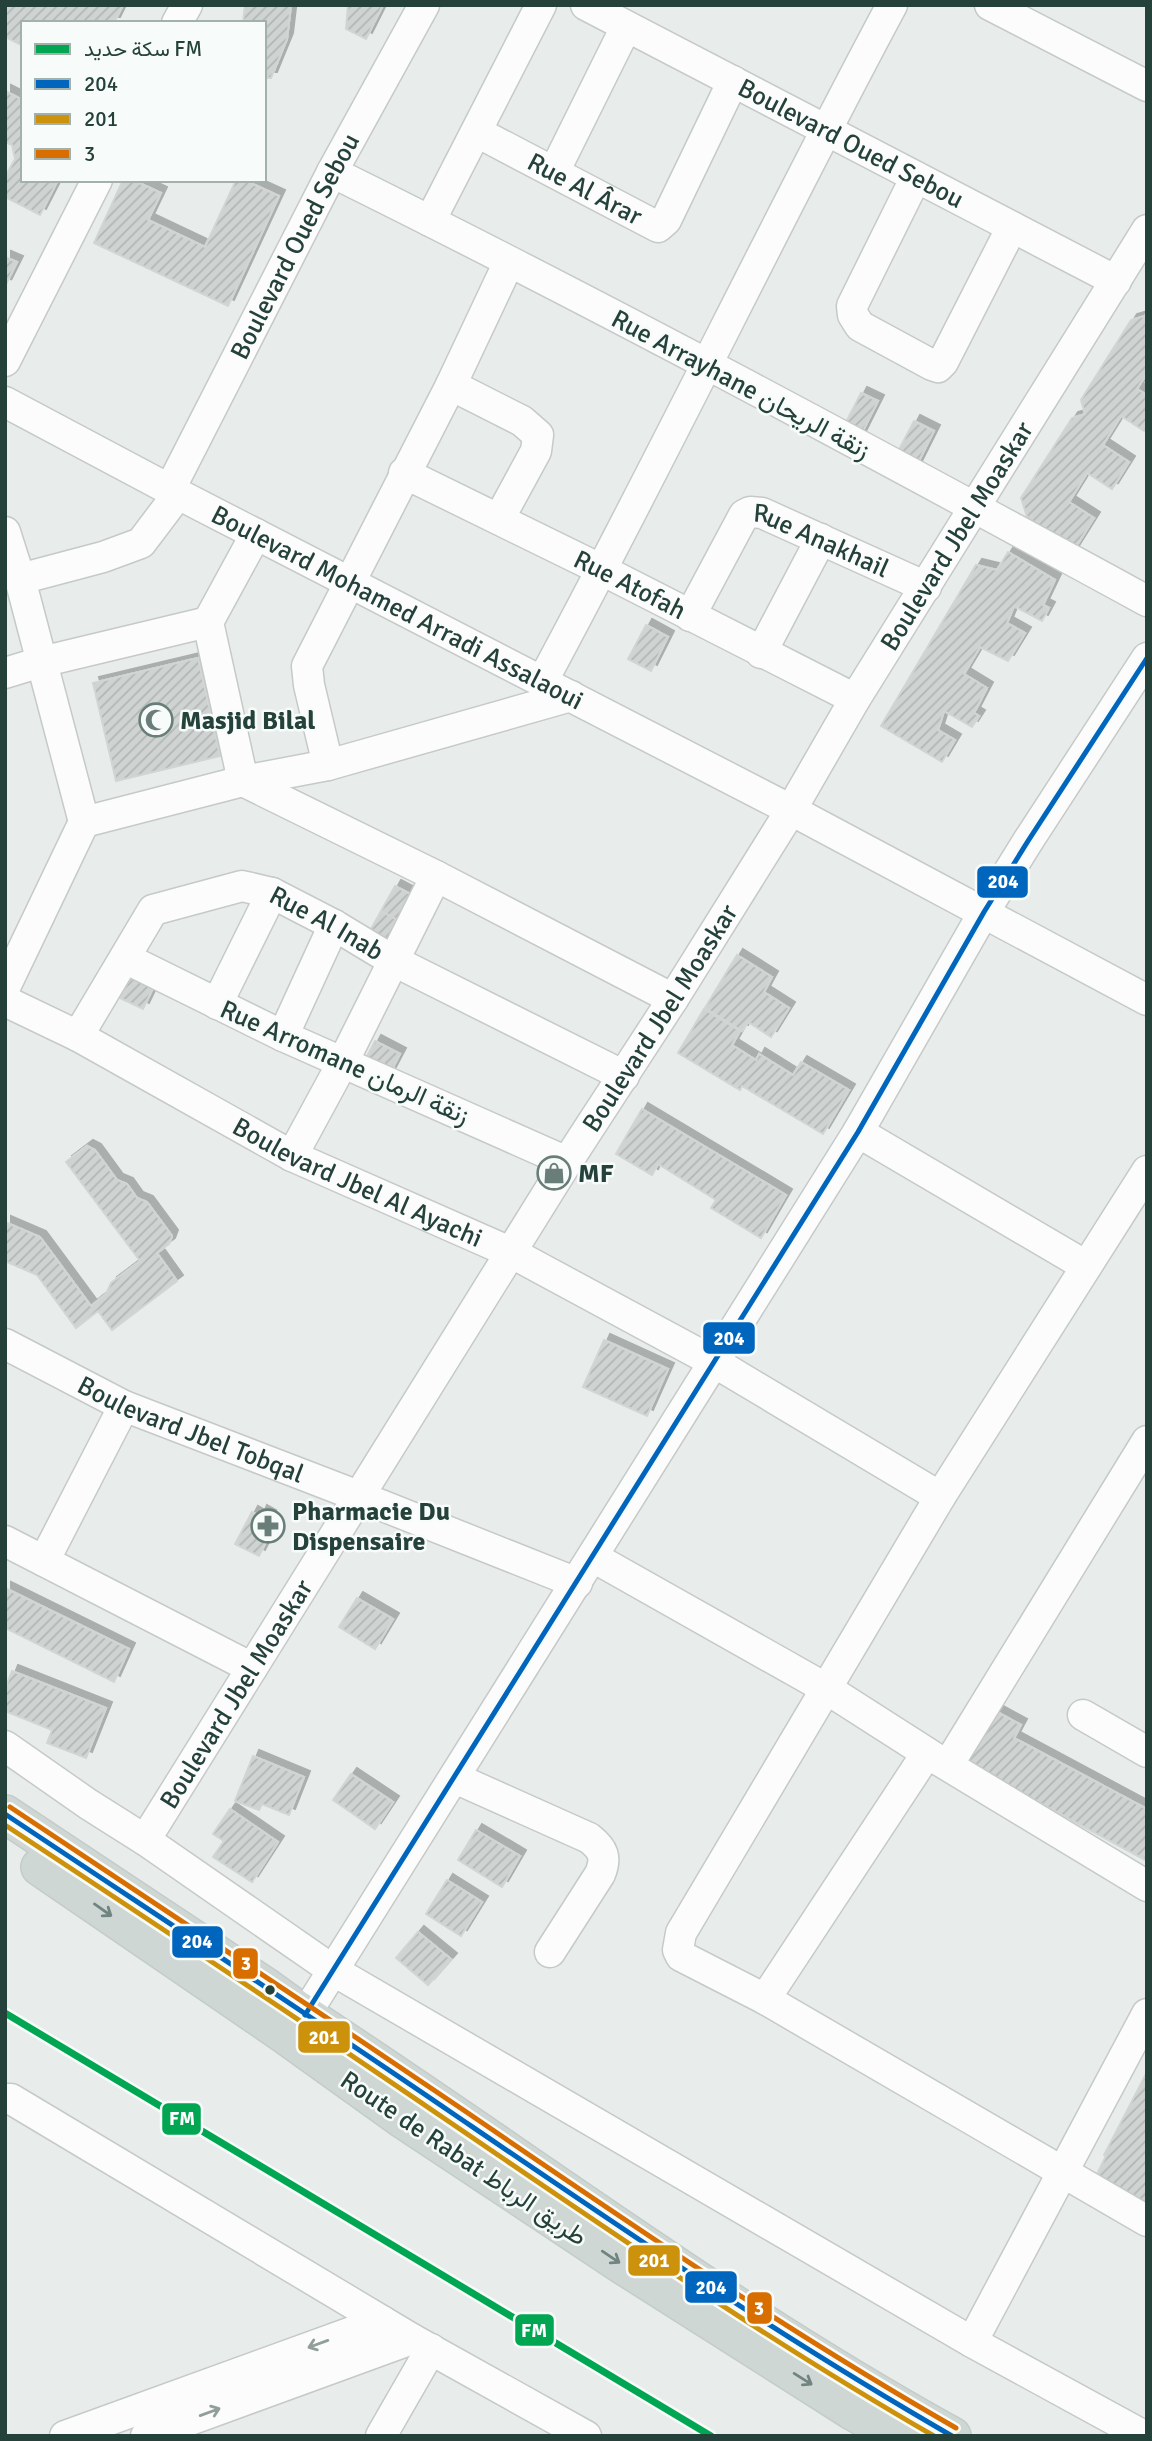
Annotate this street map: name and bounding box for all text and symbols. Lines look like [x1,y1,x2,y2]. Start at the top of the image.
legend [21,21,266,182]
text: سكة حديد FM [84,36,202,62]
text: 204 [84,71,118,97]
street label: Boulevard Oued Sebou [732,72,969,216]
text: 201 [84,106,118,132]
street label: Boulevard Oued Sebou [224,128,367,365]
text: 3 [84,141,95,167]
street label: Rue Al Ârar [522,146,648,233]
street label: Rue Arrayhane زنقة الريحان [606,303,875,467]
street label: Boulevard Jbel Moaskar [874,416,1041,657]
street label: Rue Anakhail [752,497,894,585]
street label: Boulevard Mohamed Arradi Assalaoui [206,499,589,717]
street label: Rue Atofah [568,544,691,627]
mosque icon: Masjid Bilal [137,701,175,739]
place label: Masjid Bilal [180,705,315,737]
line badge: 204 [976,865,1029,899]
text: 204 [988,870,1018,894]
street label: Rue Al Inab [264,879,389,968]
street label: Boulevard Jbel Moaskar [576,898,745,1138]
street label: Rue Arromane زنقة الرمان [215,994,474,1132]
street label: Boulevard Jbel Al Ayachi [227,1111,487,1255]
shop icon: MF [535,1154,573,1192]
place label: MF [578,1158,614,1190]
line badge: 204 [702,1321,756,1355]
text: 204 [714,1327,744,1351]
street label: Boulevard Jbel Tobqal [72,1370,308,1491]
place label: Pharmacie Du Dispensaire [292,1496,450,1558]
pharmacy icon: Pharmacie Du Dispensaire [249,1507,287,1545]
street label: Boulevard Jbel Moaskar [153,1574,320,1815]
one-way arrow [93,1903,112,1917]
line badge: 204 [171,1925,224,1959]
text: 204 [182,1930,212,1954]
line badge: 3 [232,1947,259,1980]
text: 3 [241,1952,251,1976]
unlabelled marker [263,1983,277,1997]
line badge: 201 [297,2020,351,2054]
text: 201 [309,2026,339,2050]
street label: Route de Rabat طريق الرباط [334,2064,593,2253]
line badge: FM [161,2102,202,2136]
text: FM [169,2107,195,2131]
line badge: 201 [627,2244,681,2277]
text: 201 [639,2249,669,2273]
one-way arrow [601,2250,620,2264]
line badge: 204 [684,2270,738,2304]
text: 204 [696,2276,726,2300]
line badge: 3 [746,2291,773,2325]
text: 3 [754,2297,764,2321]
line badge: FM [514,2313,555,2347]
text: FM [521,2319,547,2343]
one-way arrow [307,2339,329,2351]
one-way arrow [793,2372,812,2387]
one-way arrow [198,2405,220,2418]

